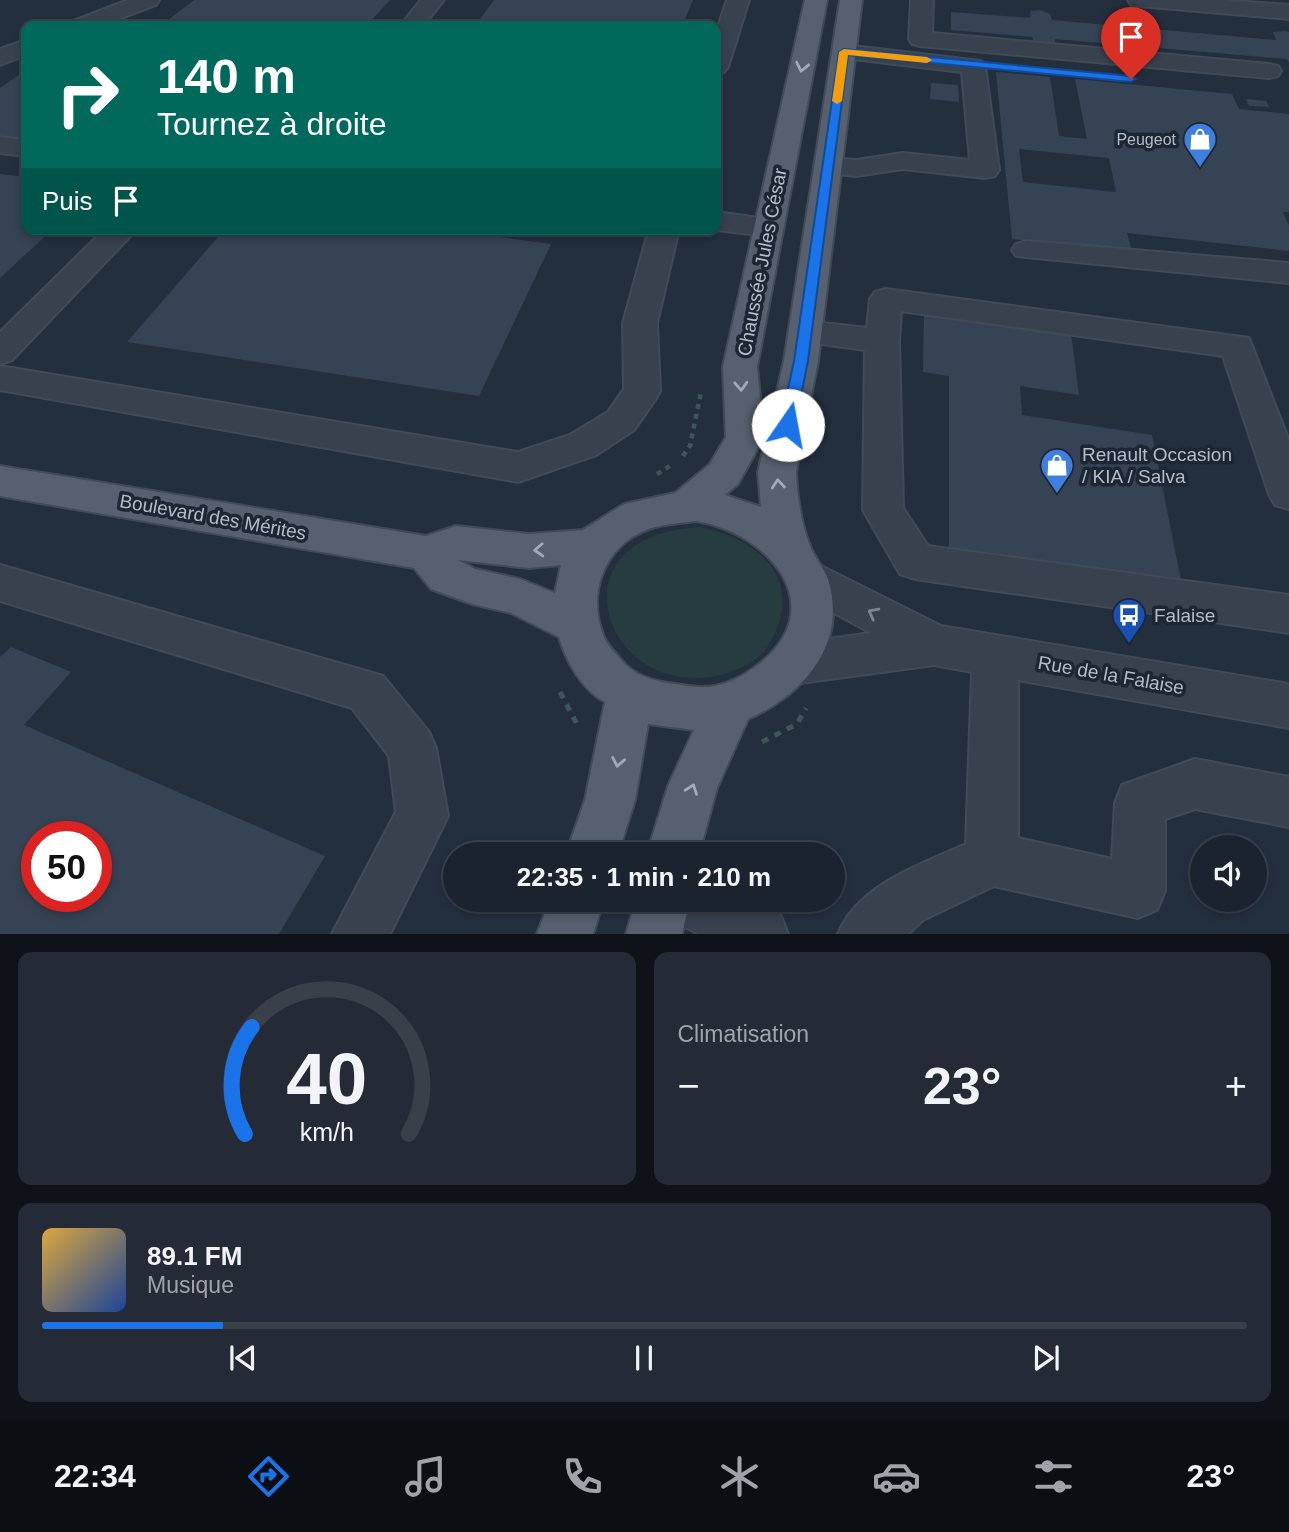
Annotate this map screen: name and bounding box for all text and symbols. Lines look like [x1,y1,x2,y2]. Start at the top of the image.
pin [1101,7,1161,79]
icon: arrive [1112,18,1150,56]
icon: right [42,49,133,140]
text: 140 m [157,49,296,103]
one-way arrow [796,61,811,73]
text: Tournez à droite [157,106,386,142]
shop icon: Peugeot [1181,120,1219,169]
place label: Peugeot [1116,131,1177,148]
street label: Chaussée Jules César [733,166,791,358]
icon: arrive [107,182,145,220]
text: Puis [42,186,93,216]
one-way arrow [733,381,748,392]
position arrow [751,388,825,462]
place label: Renault Occasion / KIA / Salva [1082,444,1232,487]
shop icon: Renault Occasion / KIA / Salva [1038,446,1076,495]
one-way arrow [771,478,786,489]
street label: Boulevard des Mérites [118,490,308,544]
one-way arrow [533,542,544,557]
bus stop icon: Falaise [1110,596,1148,645]
place label: Falaise [1154,605,1215,626]
one-way arrow [868,607,881,621]
street label: Rue de la Falaise [1036,652,1186,698]
one-way arrow [612,756,627,768]
one-way arrow [684,783,698,795]
speed limit sign: 50 [21,821,112,912]
map controls [1190,835,1267,912]
button: sound [1190,835,1267,912]
text: 22:35 · 1 min · 210 m [517,862,771,892]
text: Climatisation [678,1021,809,1047]
text: 40 [286,1039,367,1120]
text: 23° [923,1057,1002,1115]
text: − [678,1065,700,1107]
text: + [1225,1065,1247,1107]
text: km/h [300,1118,354,1146]
text: 89.1 FM [147,1241,242,1271]
text: Musique [147,1272,234,1298]
icon: previous [224,1339,262,1377]
icon: pause [625,1339,663,1377]
icon: next [1027,1339,1065,1377]
icon: directions [244,1452,293,1501]
icon: music [401,1452,450,1501]
icon: phone [558,1452,607,1501]
icon: climate [715,1452,764,1501]
icon: car [872,1452,921,1501]
icon: filters [1029,1452,1078,1501]
text: 22:34 [54,1458,136,1494]
text: 23° [1187,1458,1235,1494]

